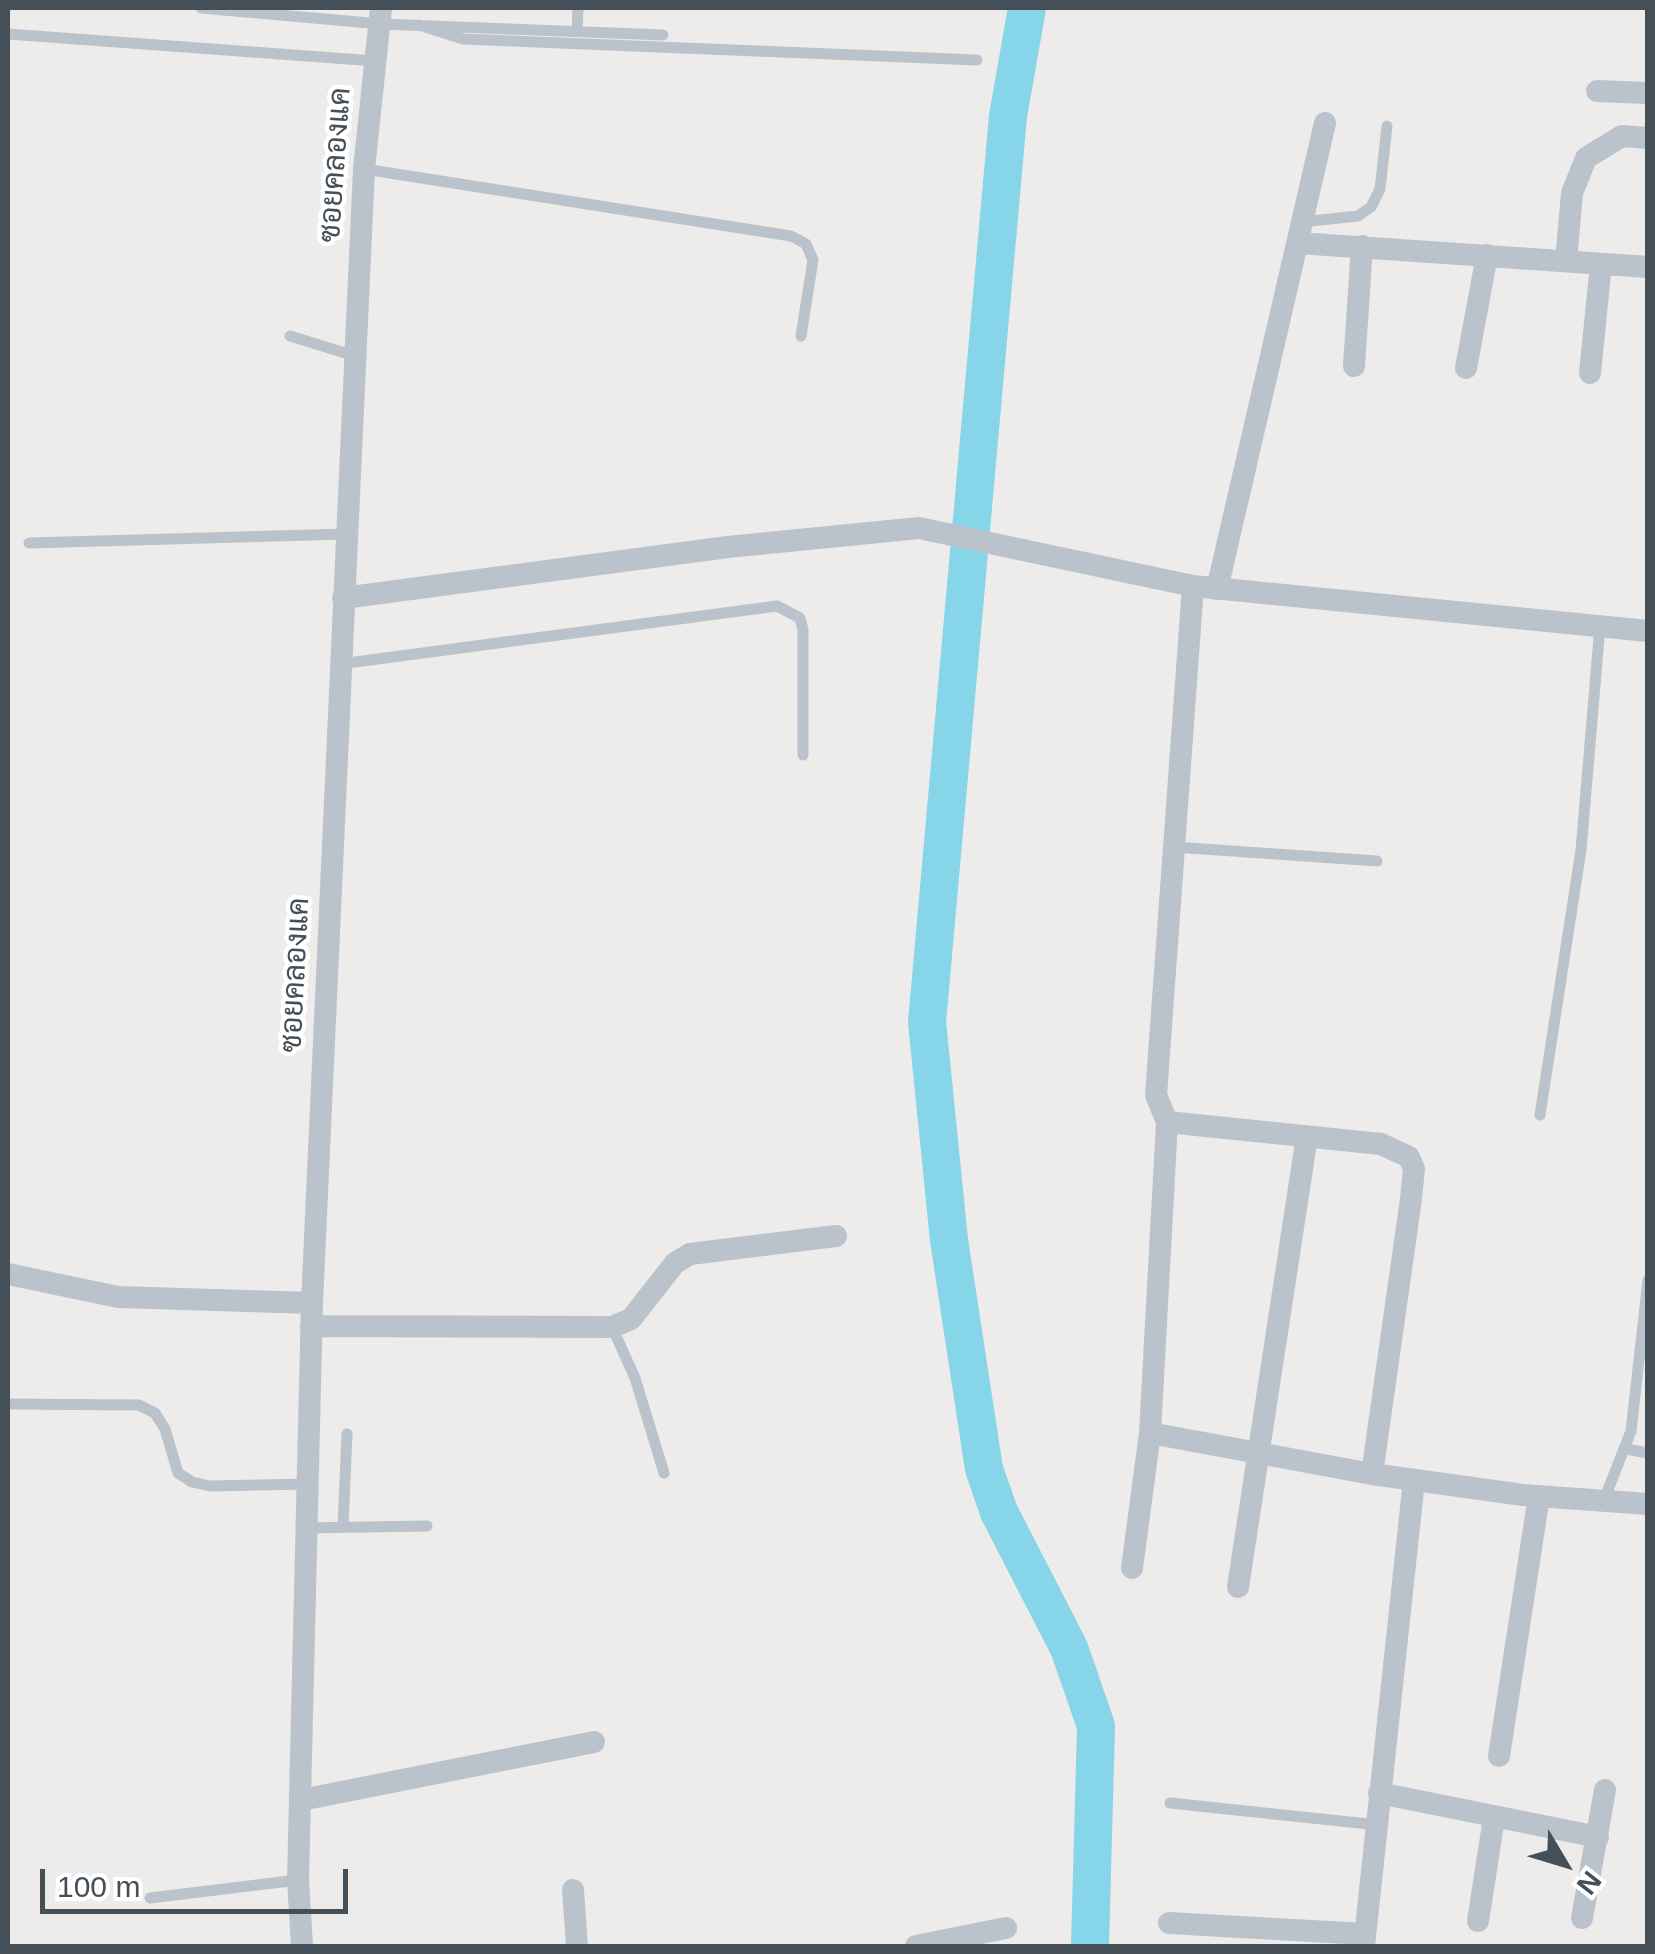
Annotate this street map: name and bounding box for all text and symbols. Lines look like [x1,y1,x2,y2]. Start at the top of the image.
street label: ซอยคลองแค [313,86,359,244]
street label: ซอยคลองแค [274,896,318,1054]
north arrow [1515,1814,1615,1914]
scale bar [45,1849,352,1911]
text: N [1571,1865,1607,1900]
text: 100 m [57,1870,140,1903]

